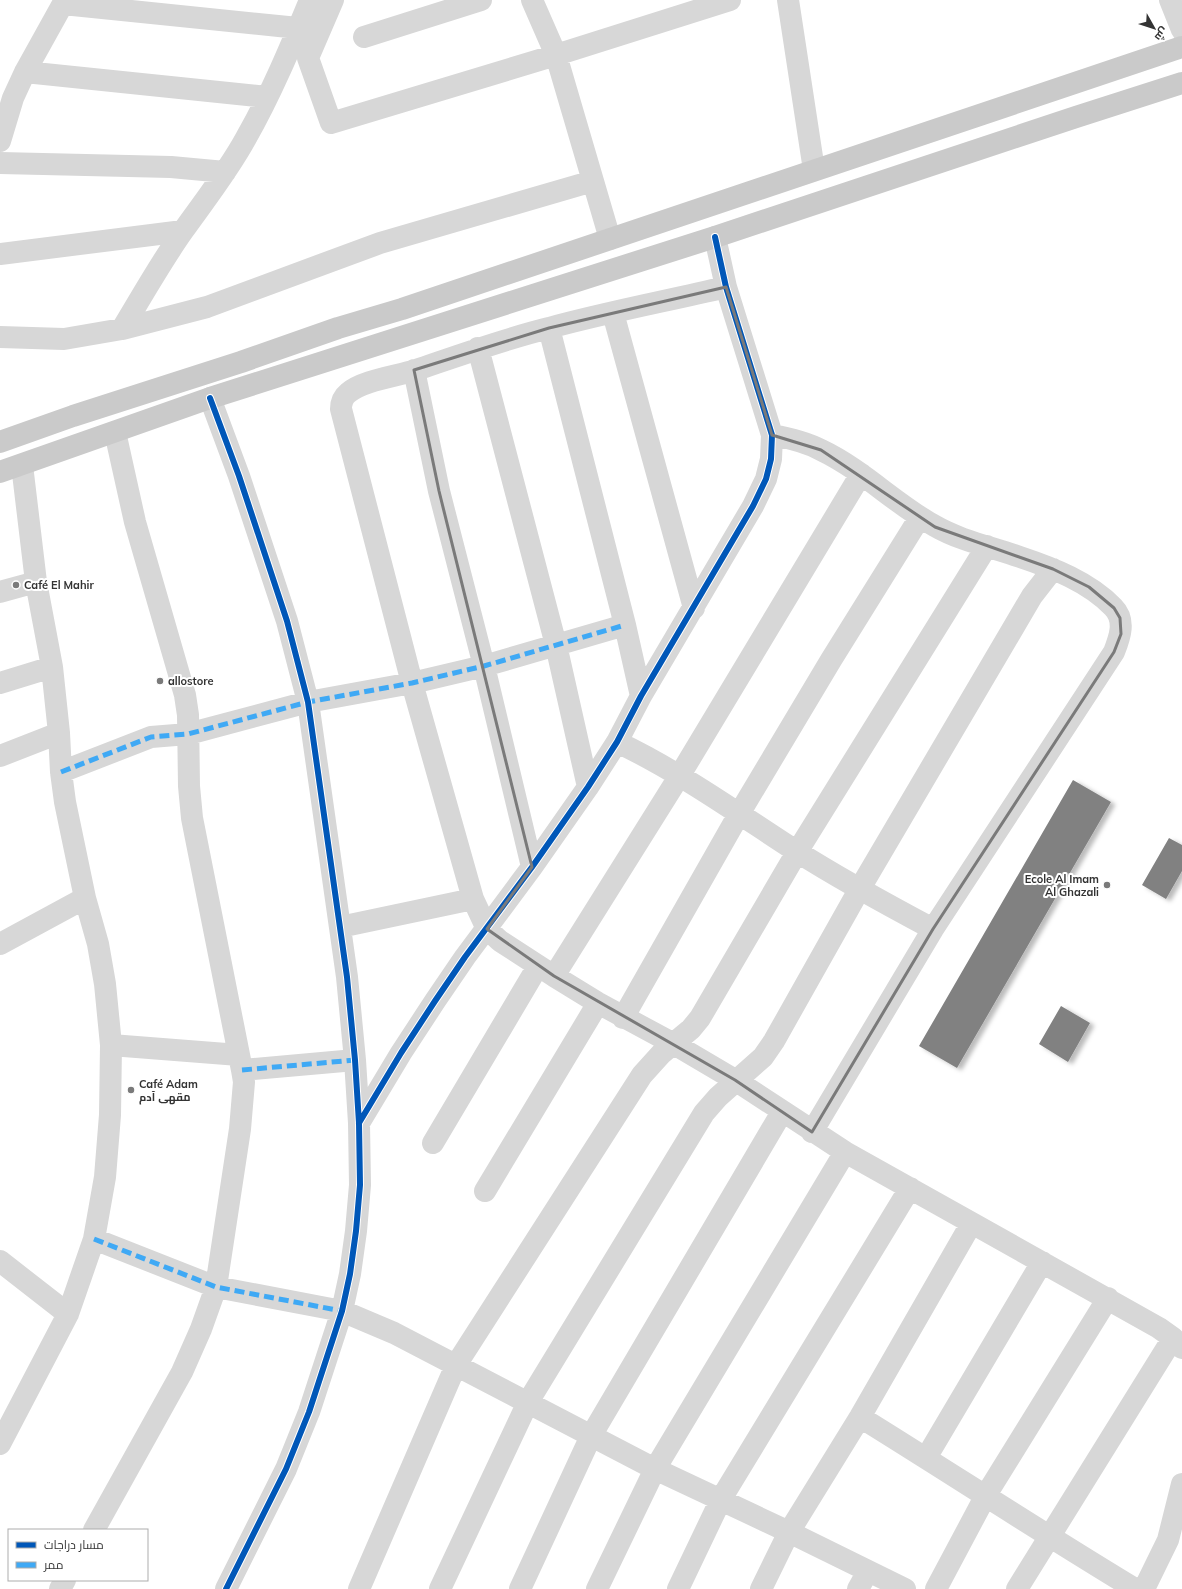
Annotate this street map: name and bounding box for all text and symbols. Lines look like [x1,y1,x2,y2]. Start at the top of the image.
north arrow [1134,8,1174,48]
text: ش [1152,24,1172,44]
place label: Café El Mahir [24,578,94,592]
marker: Café El Mahir [11,580,21,590]
place label: allostore [168,674,213,688]
marker: allostore [155,676,165,686]
place label: Ecole Al Imam Al Ghazali [1025,872,1099,899]
marker: Ecole Al Imam Al Ghazali [1102,880,1112,890]
place label: Café Adam مقهى آدم [139,1077,198,1105]
marker: Café Adam مقهى آدم [126,1085,136,1095]
legend [8,1529,148,1581]
text: مسار دراجات [44,1537,104,1552]
text: ممر [43,1557,63,1572]

